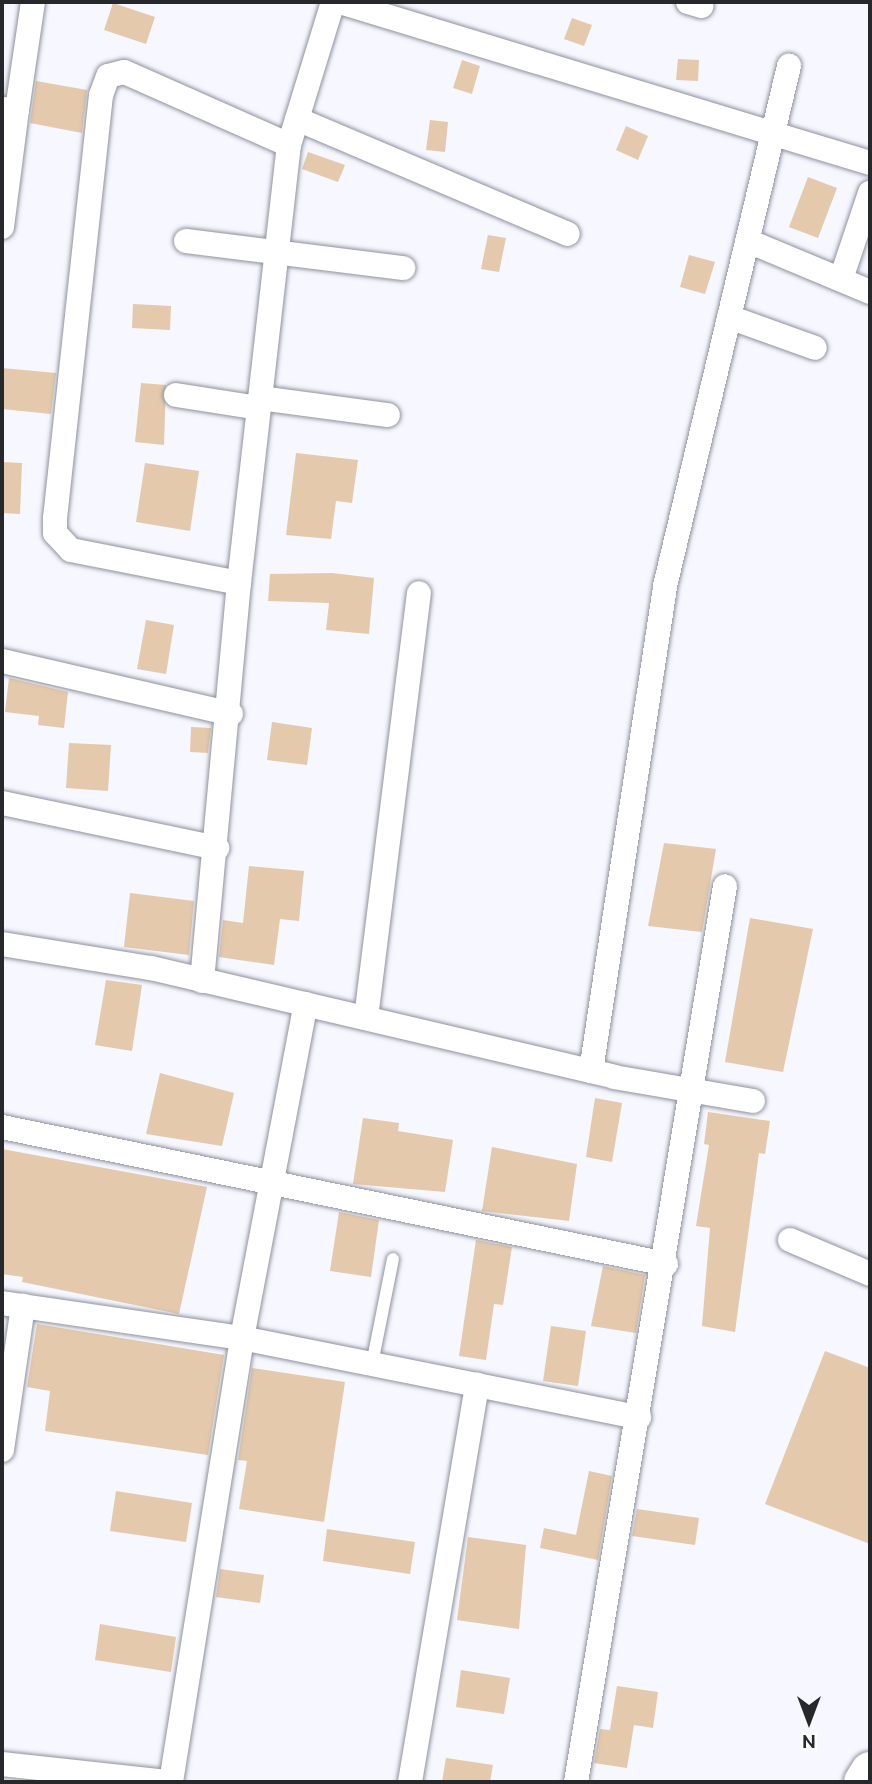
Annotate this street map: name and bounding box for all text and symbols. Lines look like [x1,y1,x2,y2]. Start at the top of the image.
north arrow [774,1686,844,1756]
text: N [802,1731,816,1753]

